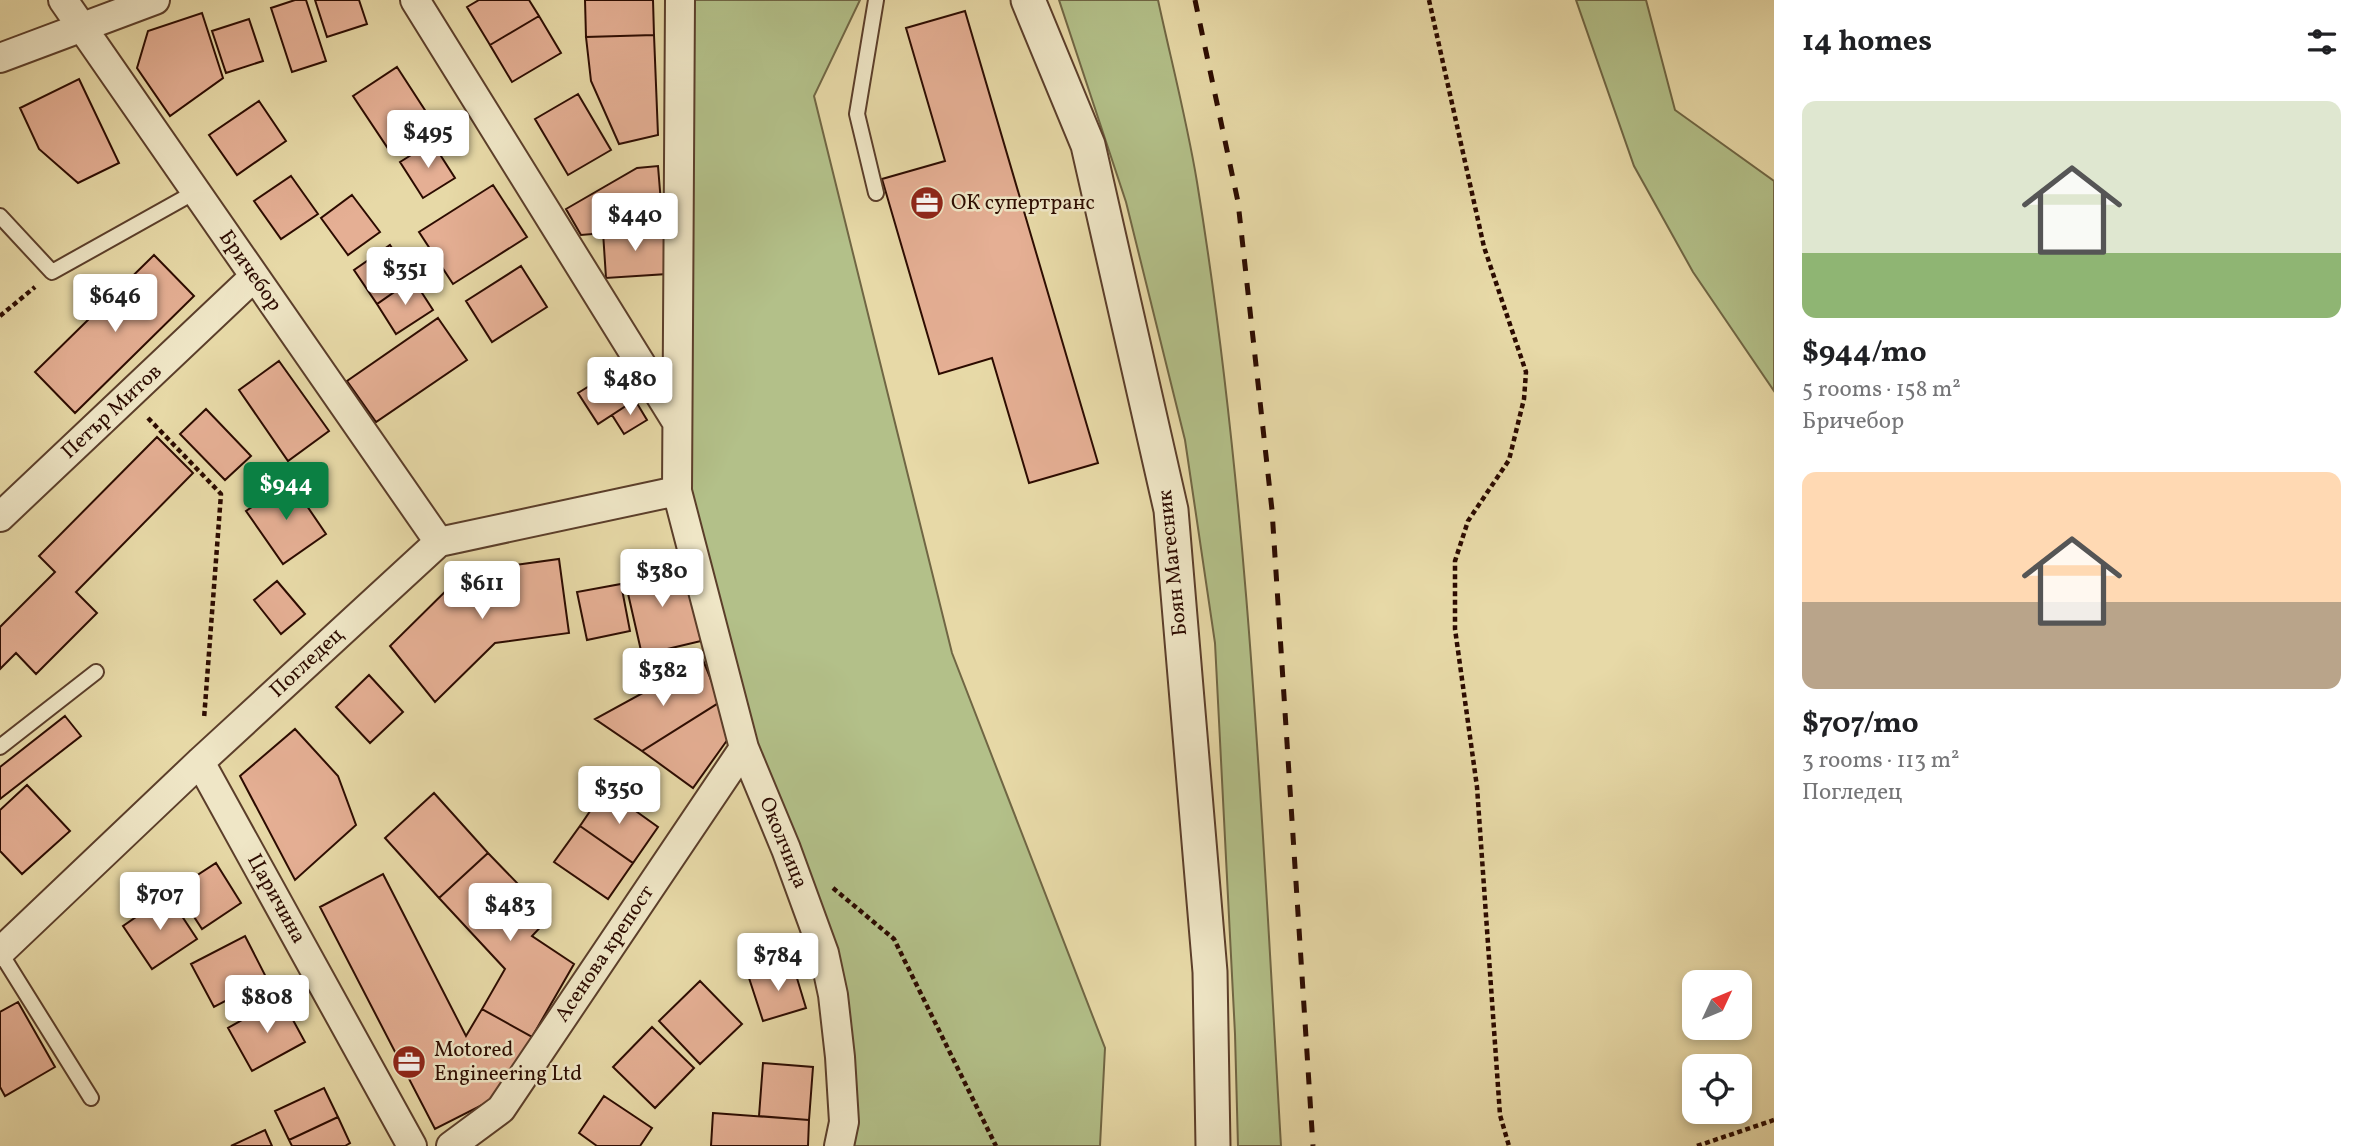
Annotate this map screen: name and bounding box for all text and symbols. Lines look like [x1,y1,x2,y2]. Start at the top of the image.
text: 14 homes [1802,21,1932,63]
icon: filters [2303,23,2341,61]
pin: $495 [387,110,469,170]
text: $495 [403,117,453,149]
icon: home [2009,147,2135,273]
office icon: ОК супертранс [908,184,946,222]
place label: ОК супертранс [951,189,1095,218]
pin: $440 [594,194,676,253]
text: $440 [608,200,662,232]
street label: Бричебор [211,224,289,318]
pin: $351 [364,247,446,307]
text: $351 [383,254,427,286]
pin: $646 [74,274,156,334]
text: $646 [89,281,141,313]
text: $944/mo [1802,332,1927,374]
street label: Петър Митов [55,358,169,466]
pin: $480 [589,358,671,417]
text: $480 [603,364,657,396]
text: 5 rooms · 158 m² [1802,374,1961,406]
text: Бричебор [1802,406,1904,438]
pin: $944 [245,462,327,522]
text: $944 [259,469,313,501]
street label: Боян Магесник [1151,488,1195,638]
icon: home [2009,518,2135,644]
pin: $380 [621,550,703,609]
text: $380 [636,556,688,588]
pin: $611 [441,562,523,621]
text: $611 [460,568,504,600]
street label: Погледец [264,621,350,705]
pin: $382 [622,648,704,708]
text: $382 [639,655,687,687]
text: $707/mo [1802,703,1919,745]
text: 3 rooms · 113 m² [1802,745,1960,777]
pin: $350 [578,766,660,826]
text: $350 [594,773,644,805]
text: Погледец [1802,777,1902,809]
street label: Околчица [751,793,815,893]
street label: Царичина [239,849,313,949]
pin: $707 [119,872,201,932]
text: $707 [136,879,184,911]
street label: Асенова крепост [548,879,662,1028]
pin: $483 [469,884,551,943]
text: $483 [485,890,535,922]
pin: $784 [737,934,819,993]
text: $784 [753,940,803,972]
north arrow [1682,970,1752,1040]
map controls [1682,970,1752,1124]
pin: $808 [226,976,308,1035]
text: $808 [241,982,293,1014]
place label: Motored Engineering Ltd [434,1036,582,1089]
office icon: Motored Engineering Ltd [390,1043,428,1081]
button: locate [1682,1054,1752,1124]

